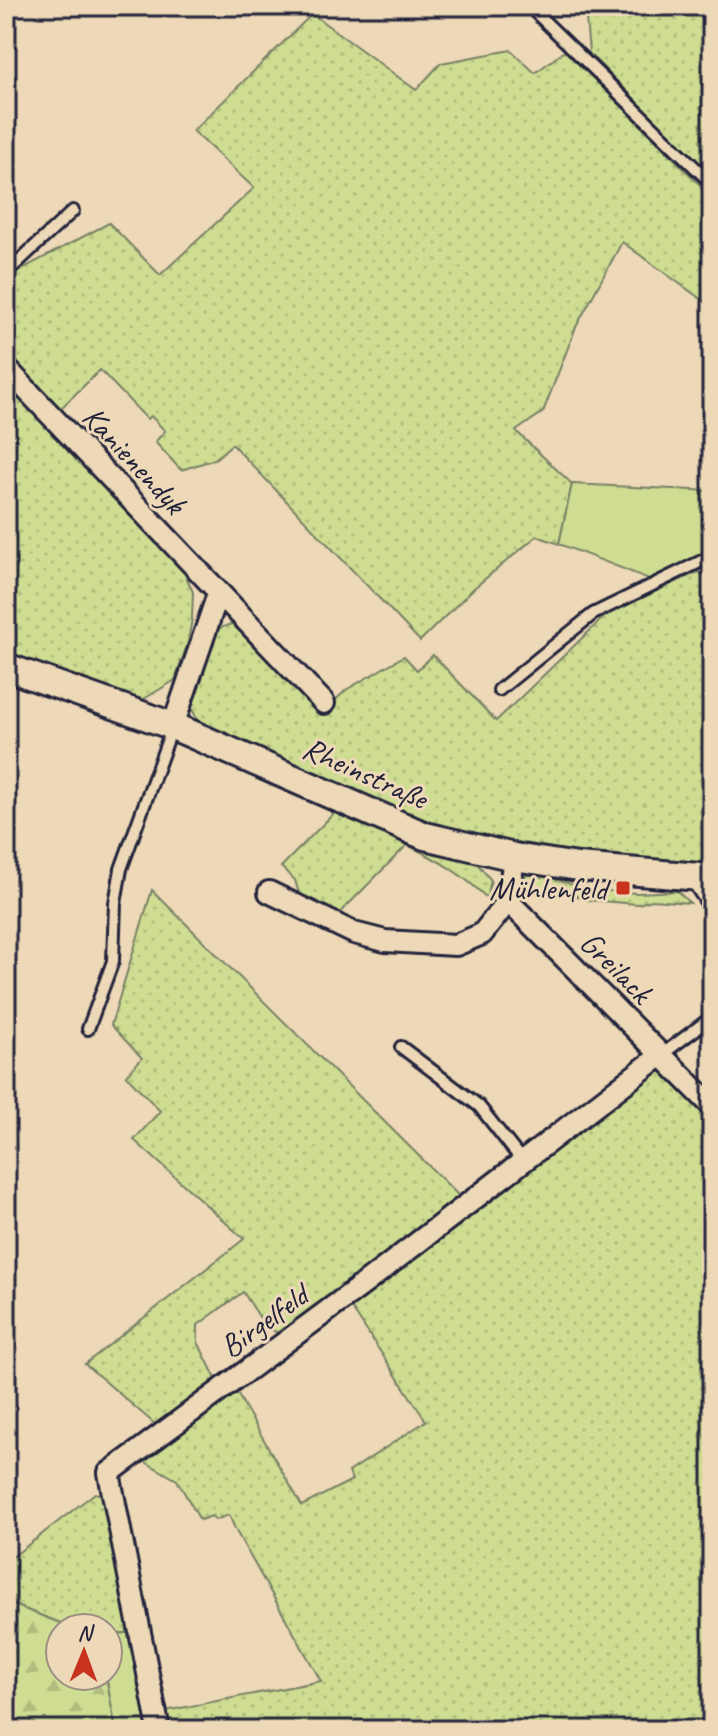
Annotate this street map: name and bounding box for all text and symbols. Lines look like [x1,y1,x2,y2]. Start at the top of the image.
street label: Kanienendyk [73,397,196,525]
street label: Rheinstraße [296,727,436,820]
place label: Mühlenfeld [489,868,611,909]
marker: Mühlenfeld [614,879,632,897]
street label: Greilack [571,922,662,1013]
street label: Birgelfeld [212,1273,320,1367]
north arrow [44,1612,124,1692]
text: N [77,1619,95,1647]

